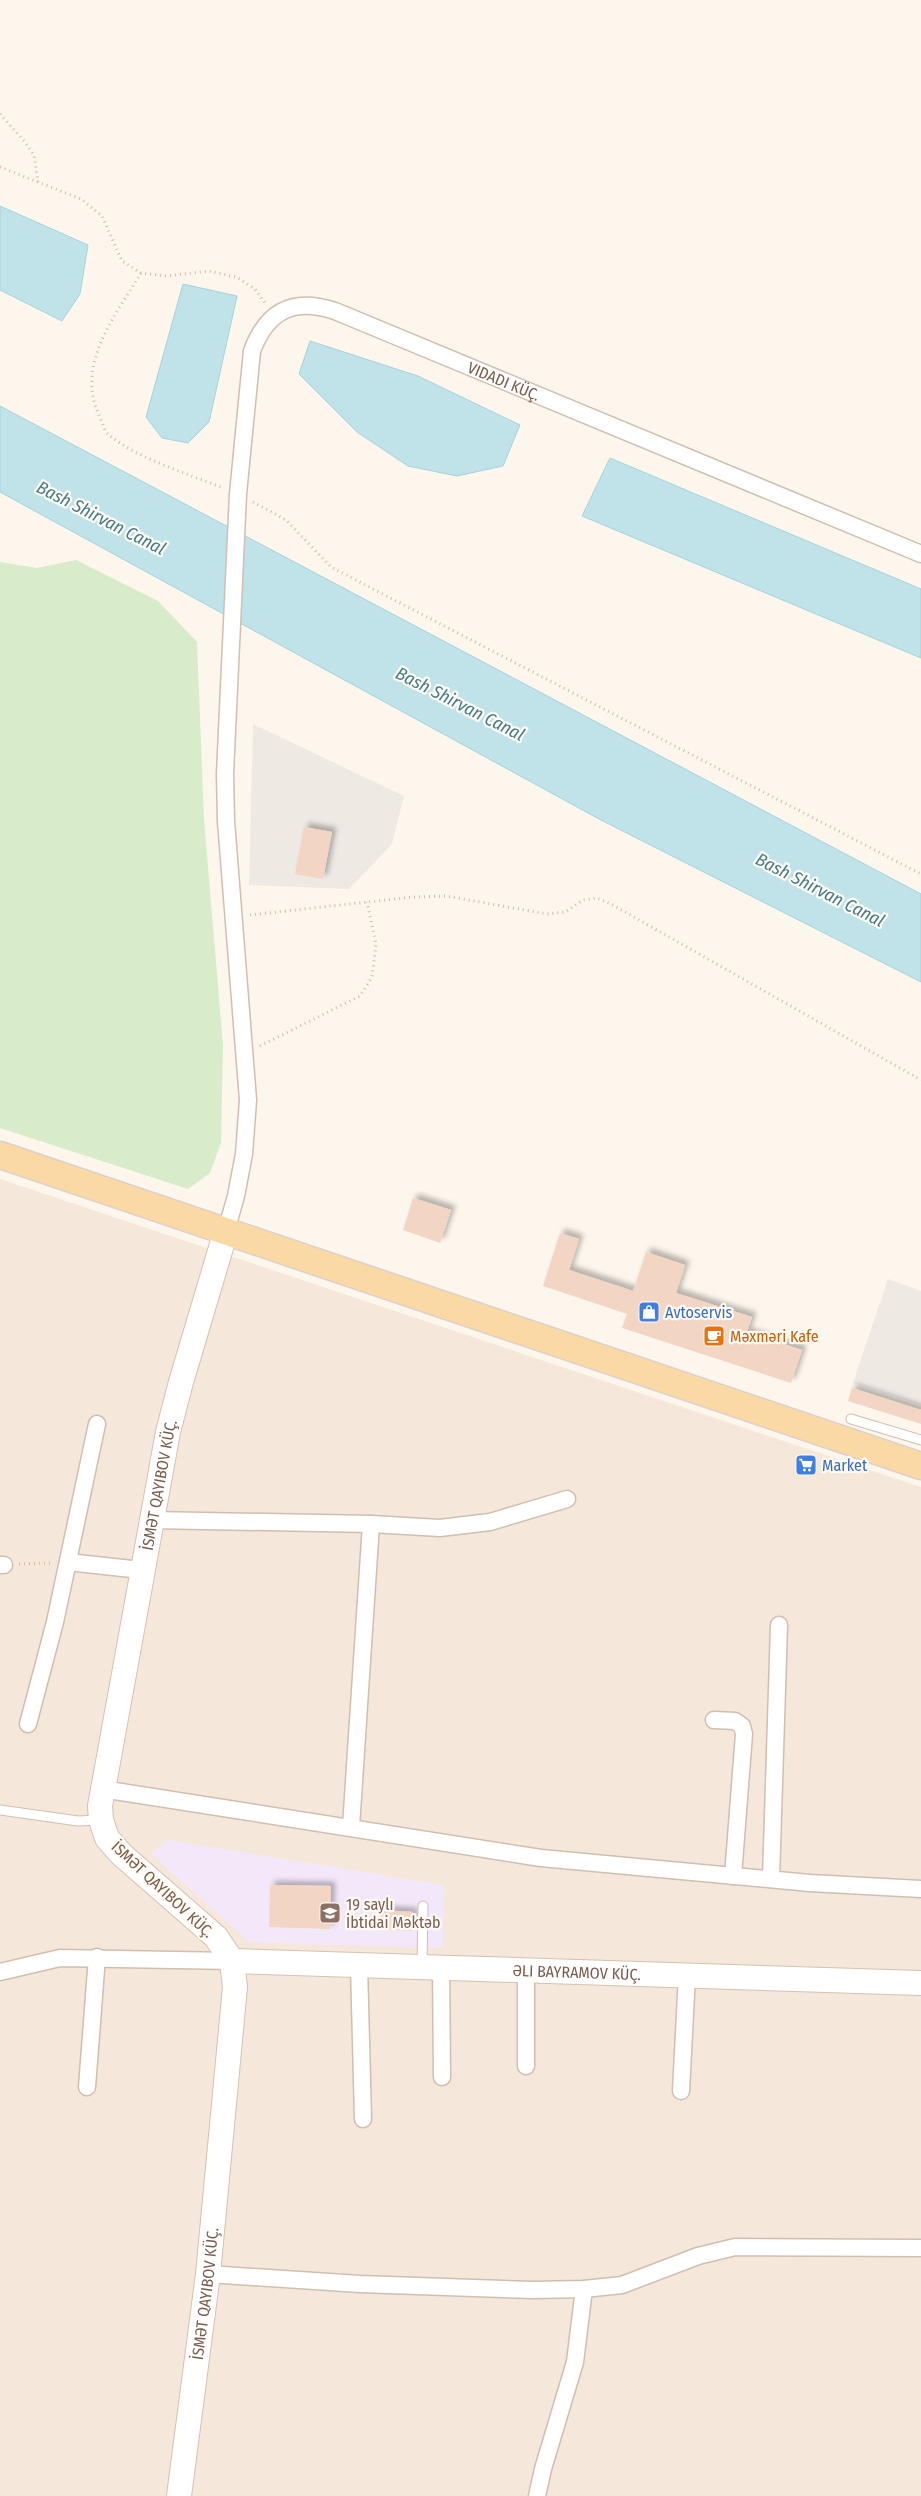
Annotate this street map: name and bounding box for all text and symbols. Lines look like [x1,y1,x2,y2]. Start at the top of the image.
street label: VIDADI KÜÇ. [465,358,543,405]
water label: Bash Shirvan Canal [33,476,169,560]
water label: Bash Shirvan Canal [392,662,528,746]
water label: Bash Shirvan Canal [752,848,888,932]
shop icon: Avtoservis [637,1300,661,1324]
place label: Avtoservis [665,1303,732,1322]
cafe icon: Məxməri Kafe [702,1324,726,1348]
place label: Məxməri Kafe [730,1327,819,1346]
street label: İSMƏT QAYIBOV KÜÇ. [138,1417,181,1552]
supermarket icon: Market [794,1453,818,1477]
place label: Market [822,1456,868,1475]
street label: İSMƏT QAYIBOV KÜÇ. [107,1837,218,1942]
place label: 19 saylı İbtidai Məktəb [346,1895,441,1932]
school or university icon: 19 saylı İbtidai Məktəb [318,1901,342,1925]
street label: ƏLI BAYRAMOV KÜÇ. [512,1961,641,1985]
street label: İSMƏT QAYIBOV KÜÇ. [188,2227,223,2361]

